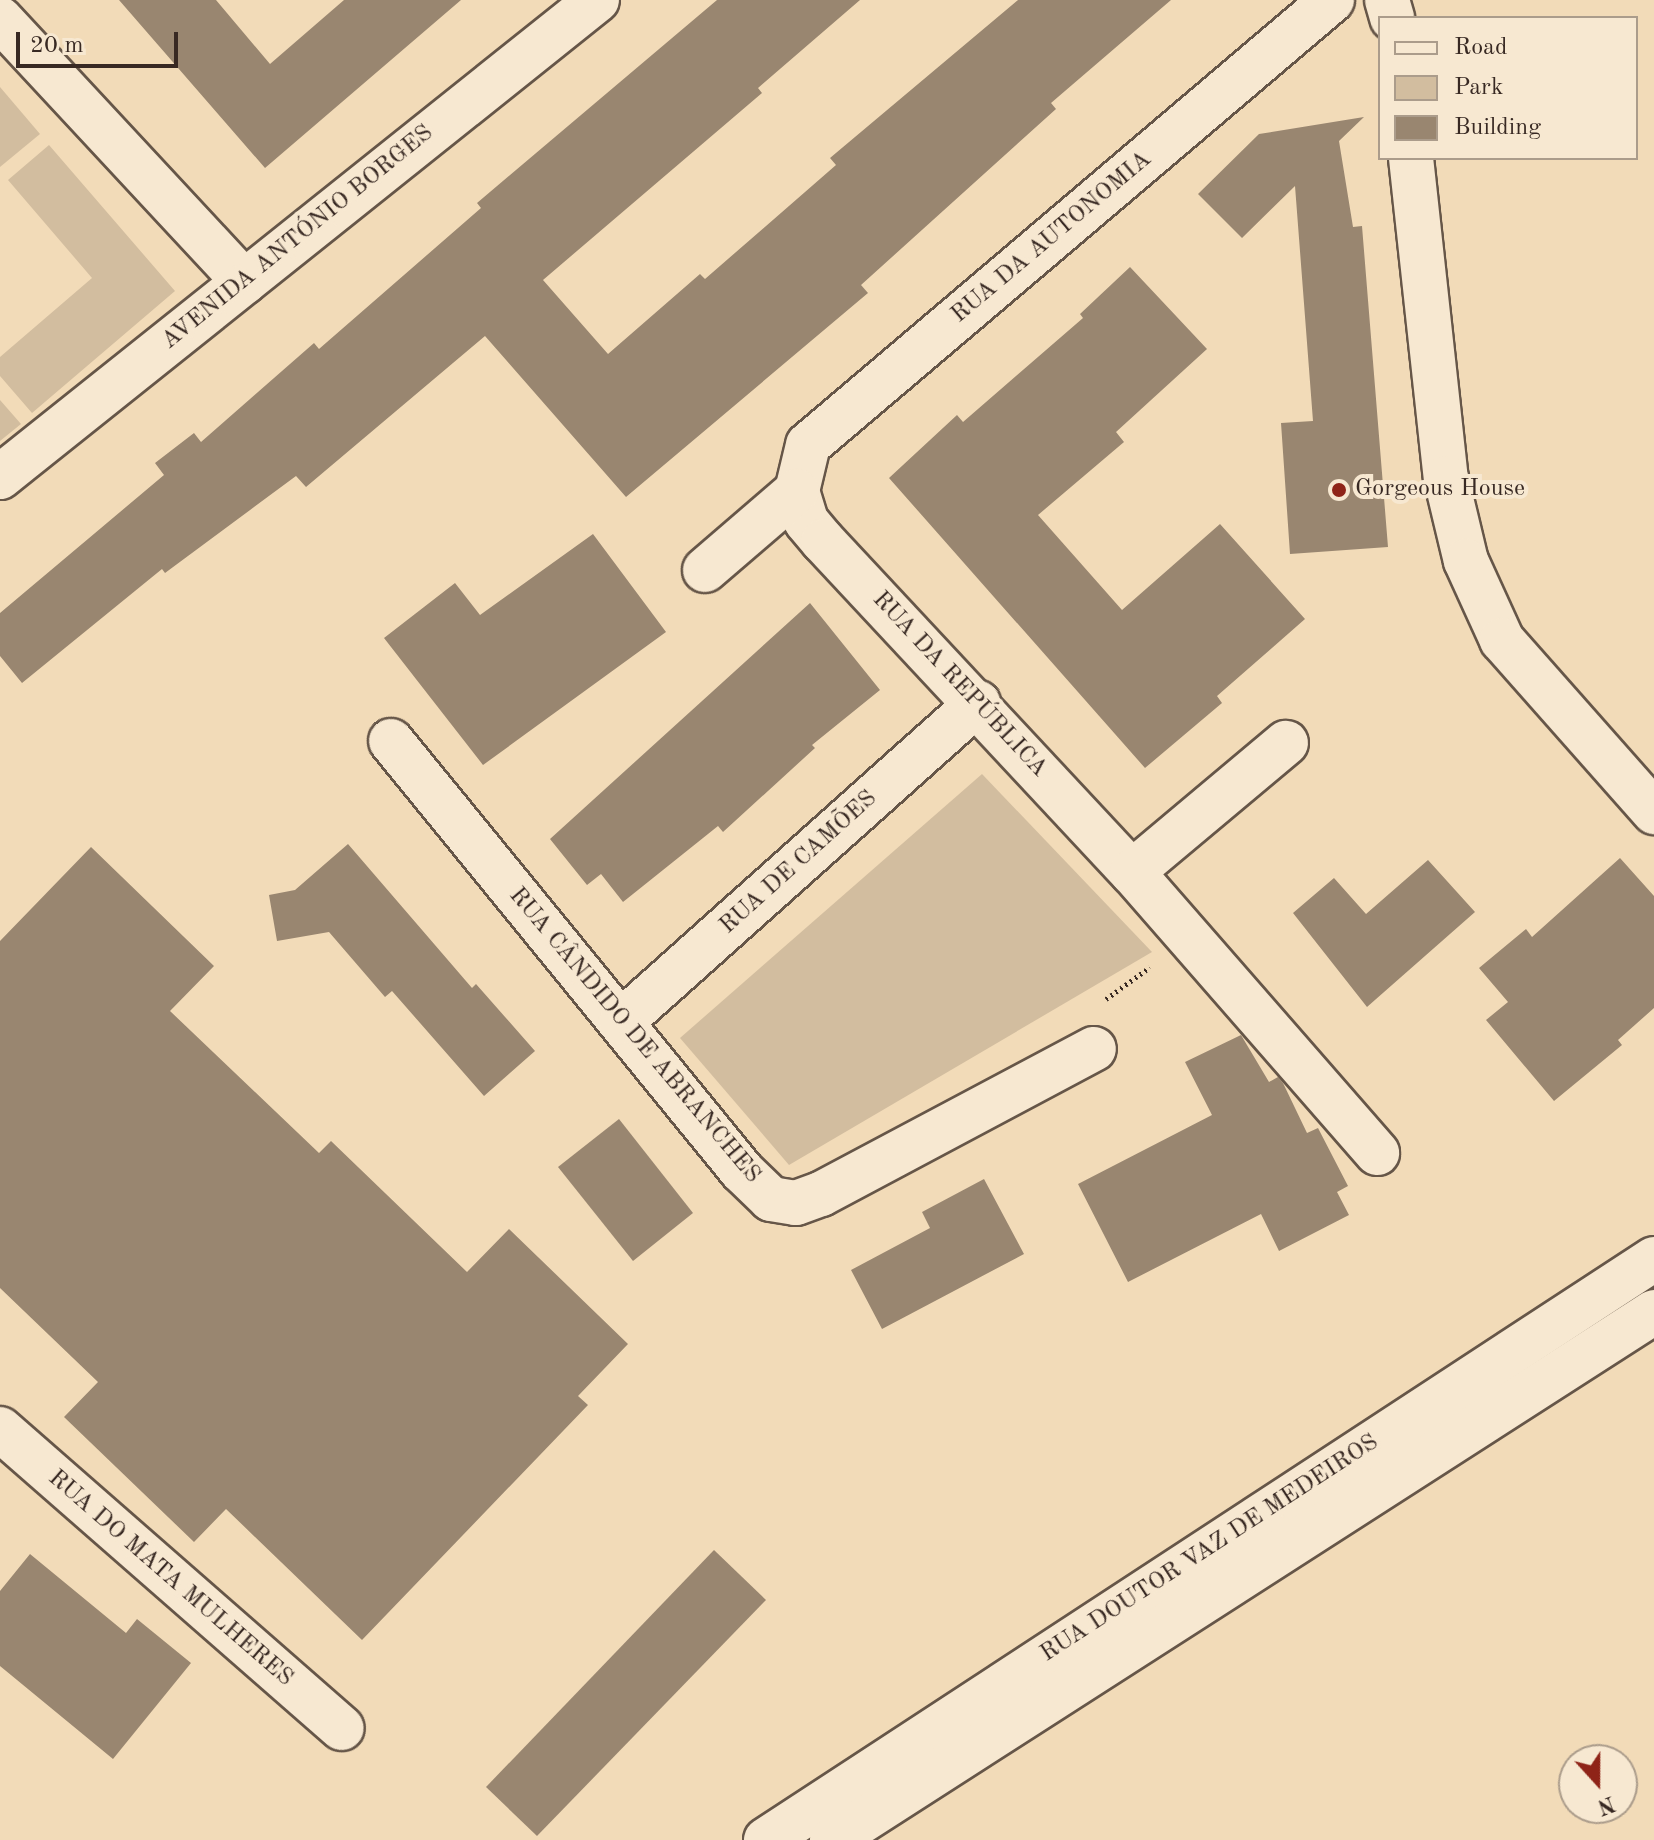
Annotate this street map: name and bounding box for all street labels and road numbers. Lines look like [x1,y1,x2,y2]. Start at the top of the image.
street label: AVENIDA ANTÓNIO BORGES [156,119,440,357]
street label: RUA DA AUTONOMIA [946,146,1158,330]
street label: RUA DA REPÚBLICA [865,586,1053,784]
street label: RUA DE CAMÕES [715,785,883,941]
street label: RUA CÂNDIDO DE ABRANCHES [502,882,766,1190]
street label: RUA DOUTOR VAZ DE MEDEIROS [1036,1429,1384,1669]
street label: RUA DO MATA MULHERES [41,1465,299,1693]

